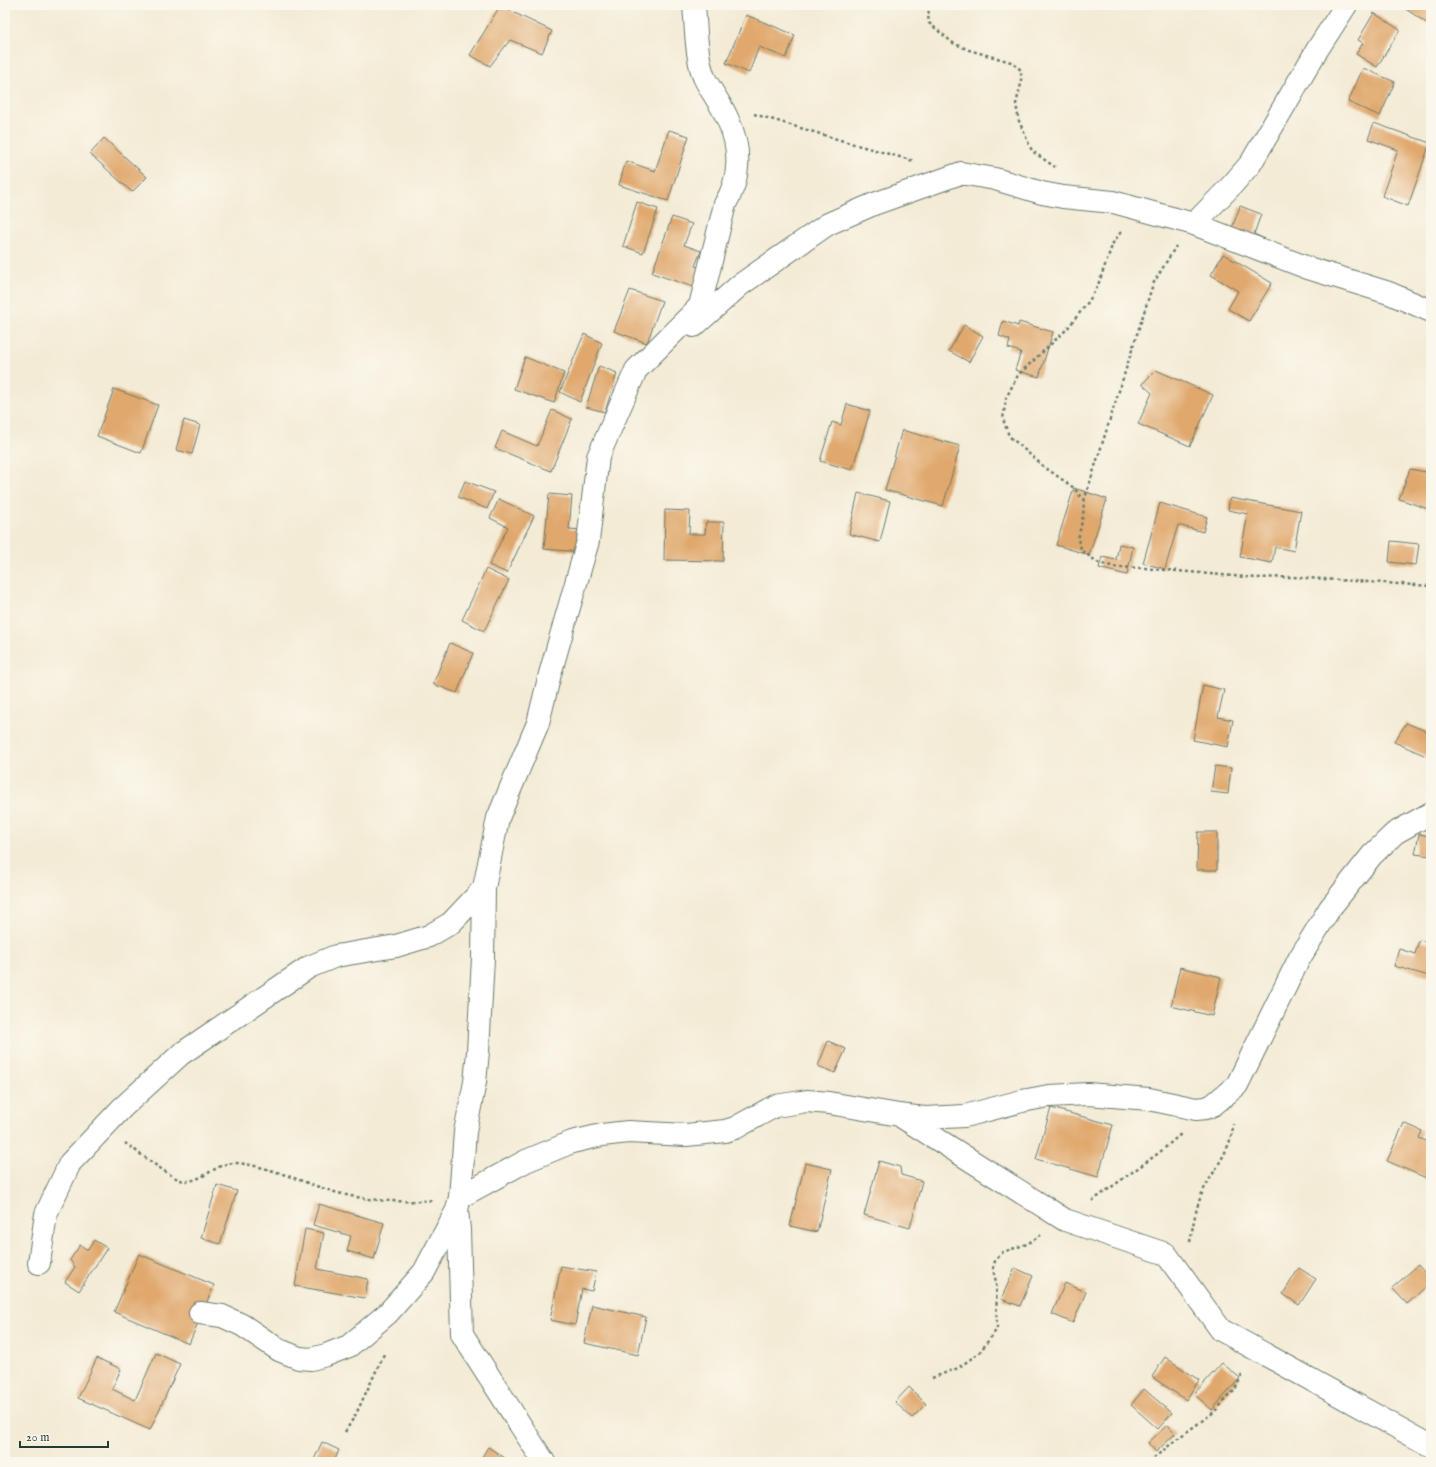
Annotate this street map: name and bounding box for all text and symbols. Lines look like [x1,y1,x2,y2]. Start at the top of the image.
scale bar [20,1423,108,1449]
text: 20 m [26,1430,49,1445]

